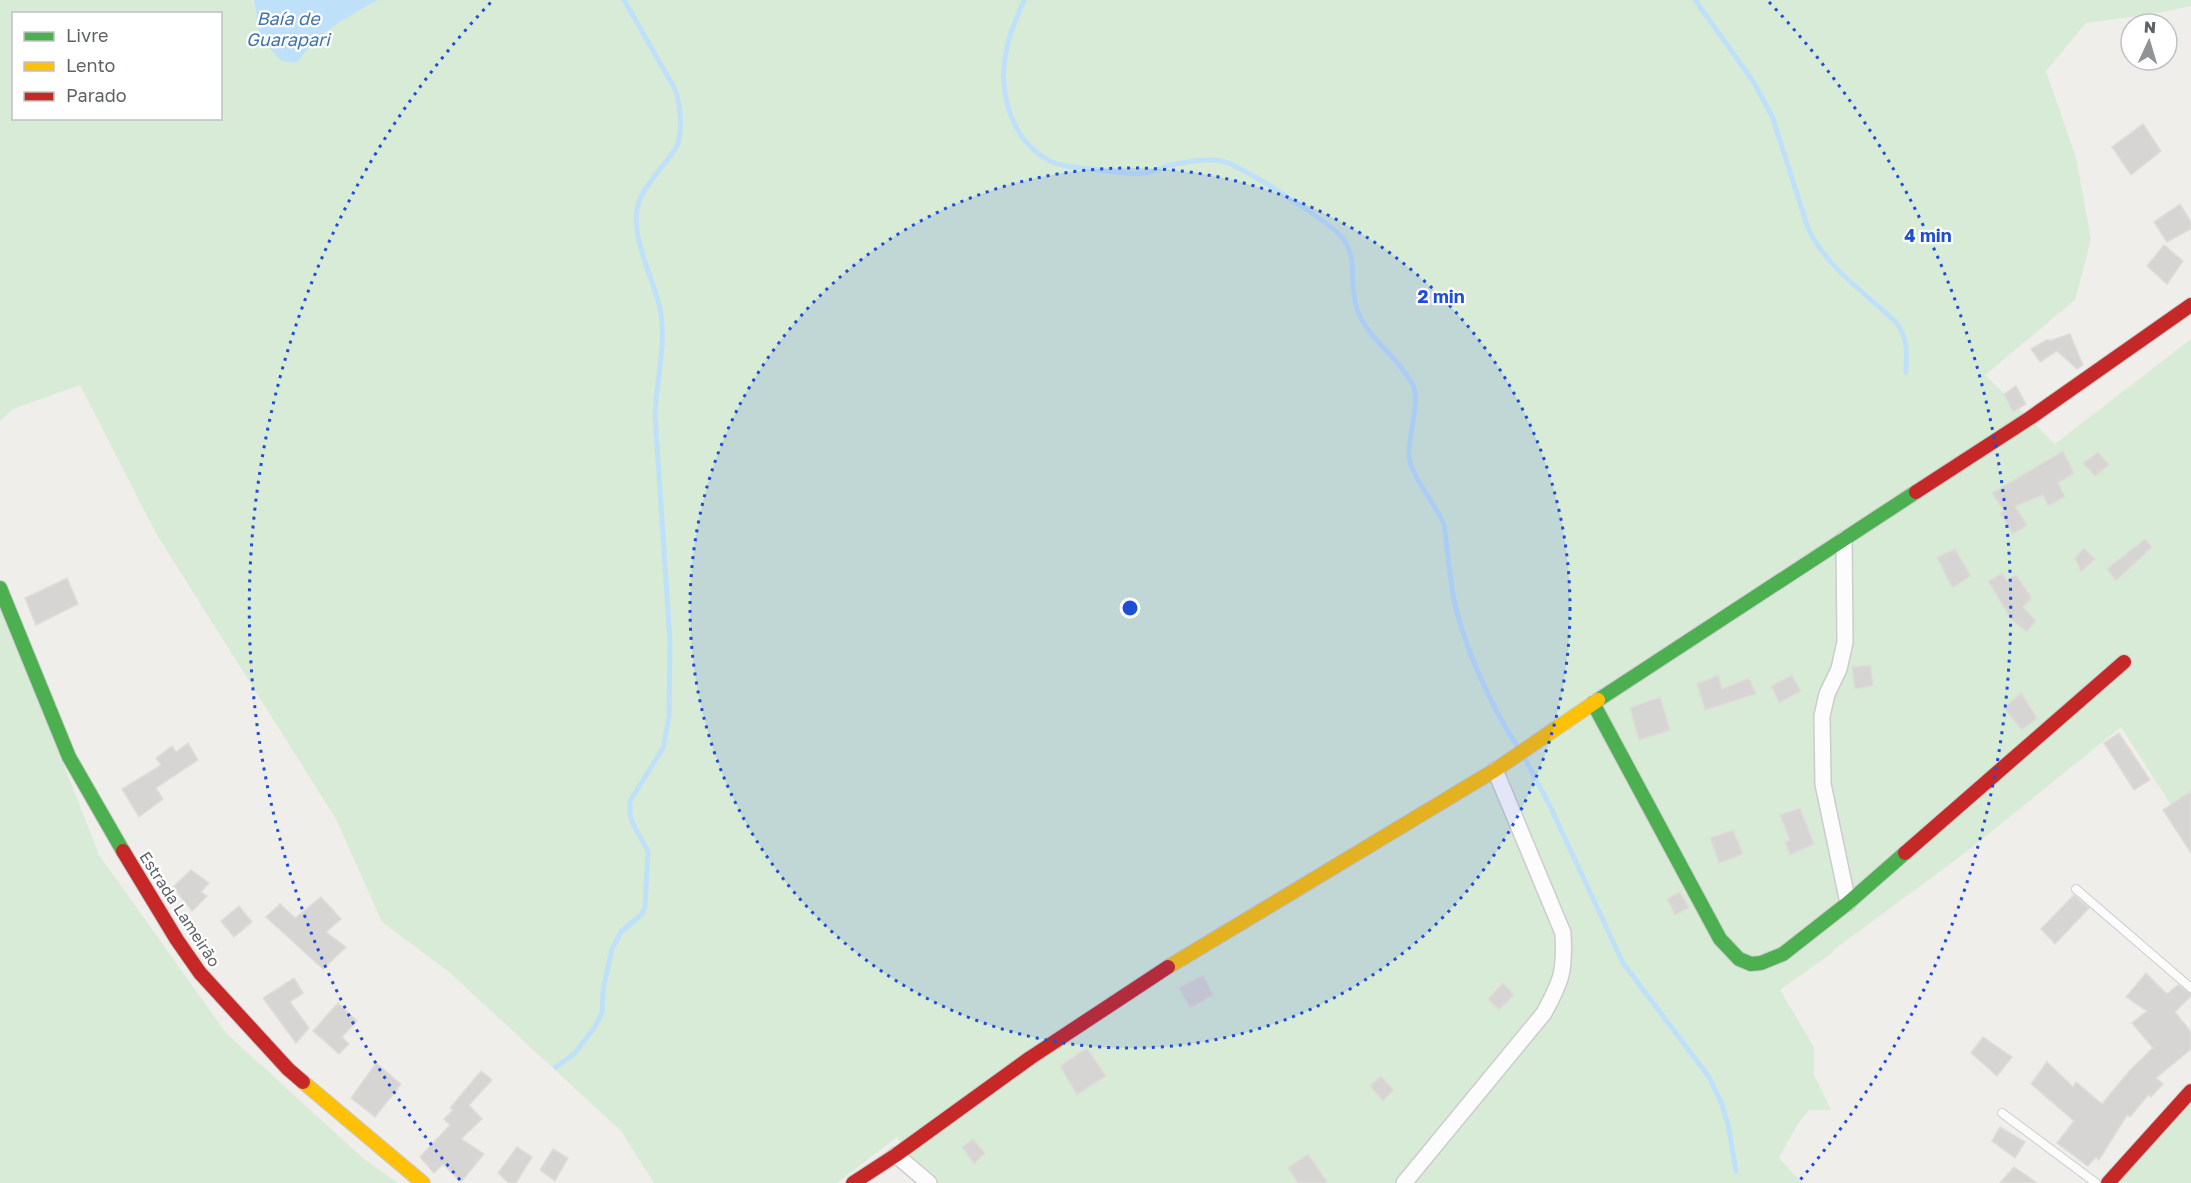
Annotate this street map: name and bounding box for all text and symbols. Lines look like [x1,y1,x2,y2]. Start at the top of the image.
water label: Baía de Guarapari [246,7,332,50]
legend [12,12,222,120]
north arrow [2119,12,2179,72]
text: N [2143,17,2157,37]
text: Livre [66,24,108,46]
text: Lento [66,54,115,76]
text: Parado [66,84,127,106]
text: 4 min [1904,224,1952,246]
text: 2 min [1417,285,1465,307]
centre of rings [1120,598,1140,618]
street label: Estrada Lameirão [135,848,225,970]

